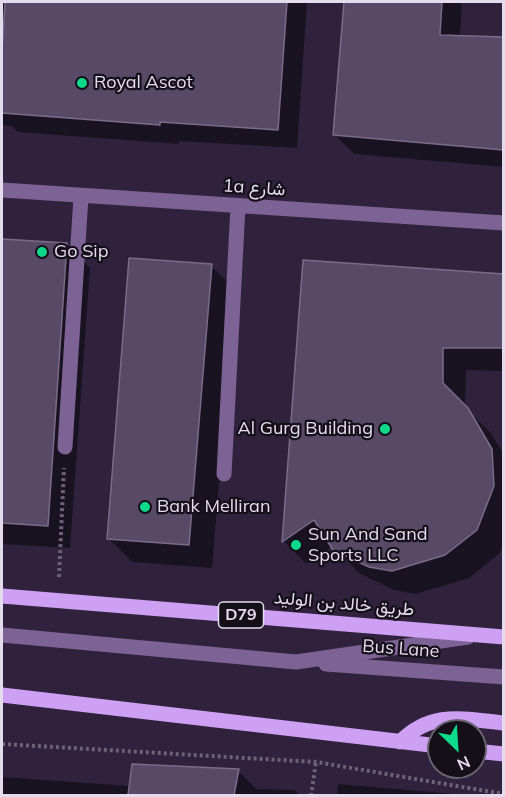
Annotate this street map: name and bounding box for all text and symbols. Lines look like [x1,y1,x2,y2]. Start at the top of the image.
place label: Royal Ascot [94,72,193,94]
marker: Royal Ascot [75,76,89,90]
street label: 1a شارع [222,175,286,201]
place label: Go Sip [54,241,108,263]
marker: Go Sip [35,245,49,259]
place label: Al Gurg Building [238,418,373,440]
marker: Al Gurg Building [378,422,392,436]
place label: Bank Melliran [157,496,270,518]
marker: Bank Melliran [138,500,152,514]
place label: Sun And Sand Sports LLC [308,524,427,566]
marker: Sun And Sand Sports LLC [289,538,303,552]
street label: طريق خالد بن الوليد [273,587,415,621]
road number: D79 [218,602,264,628]
street label: Bus Lane [362,636,440,662]
north arrow [427,719,487,779]
text: N [454,752,473,775]

